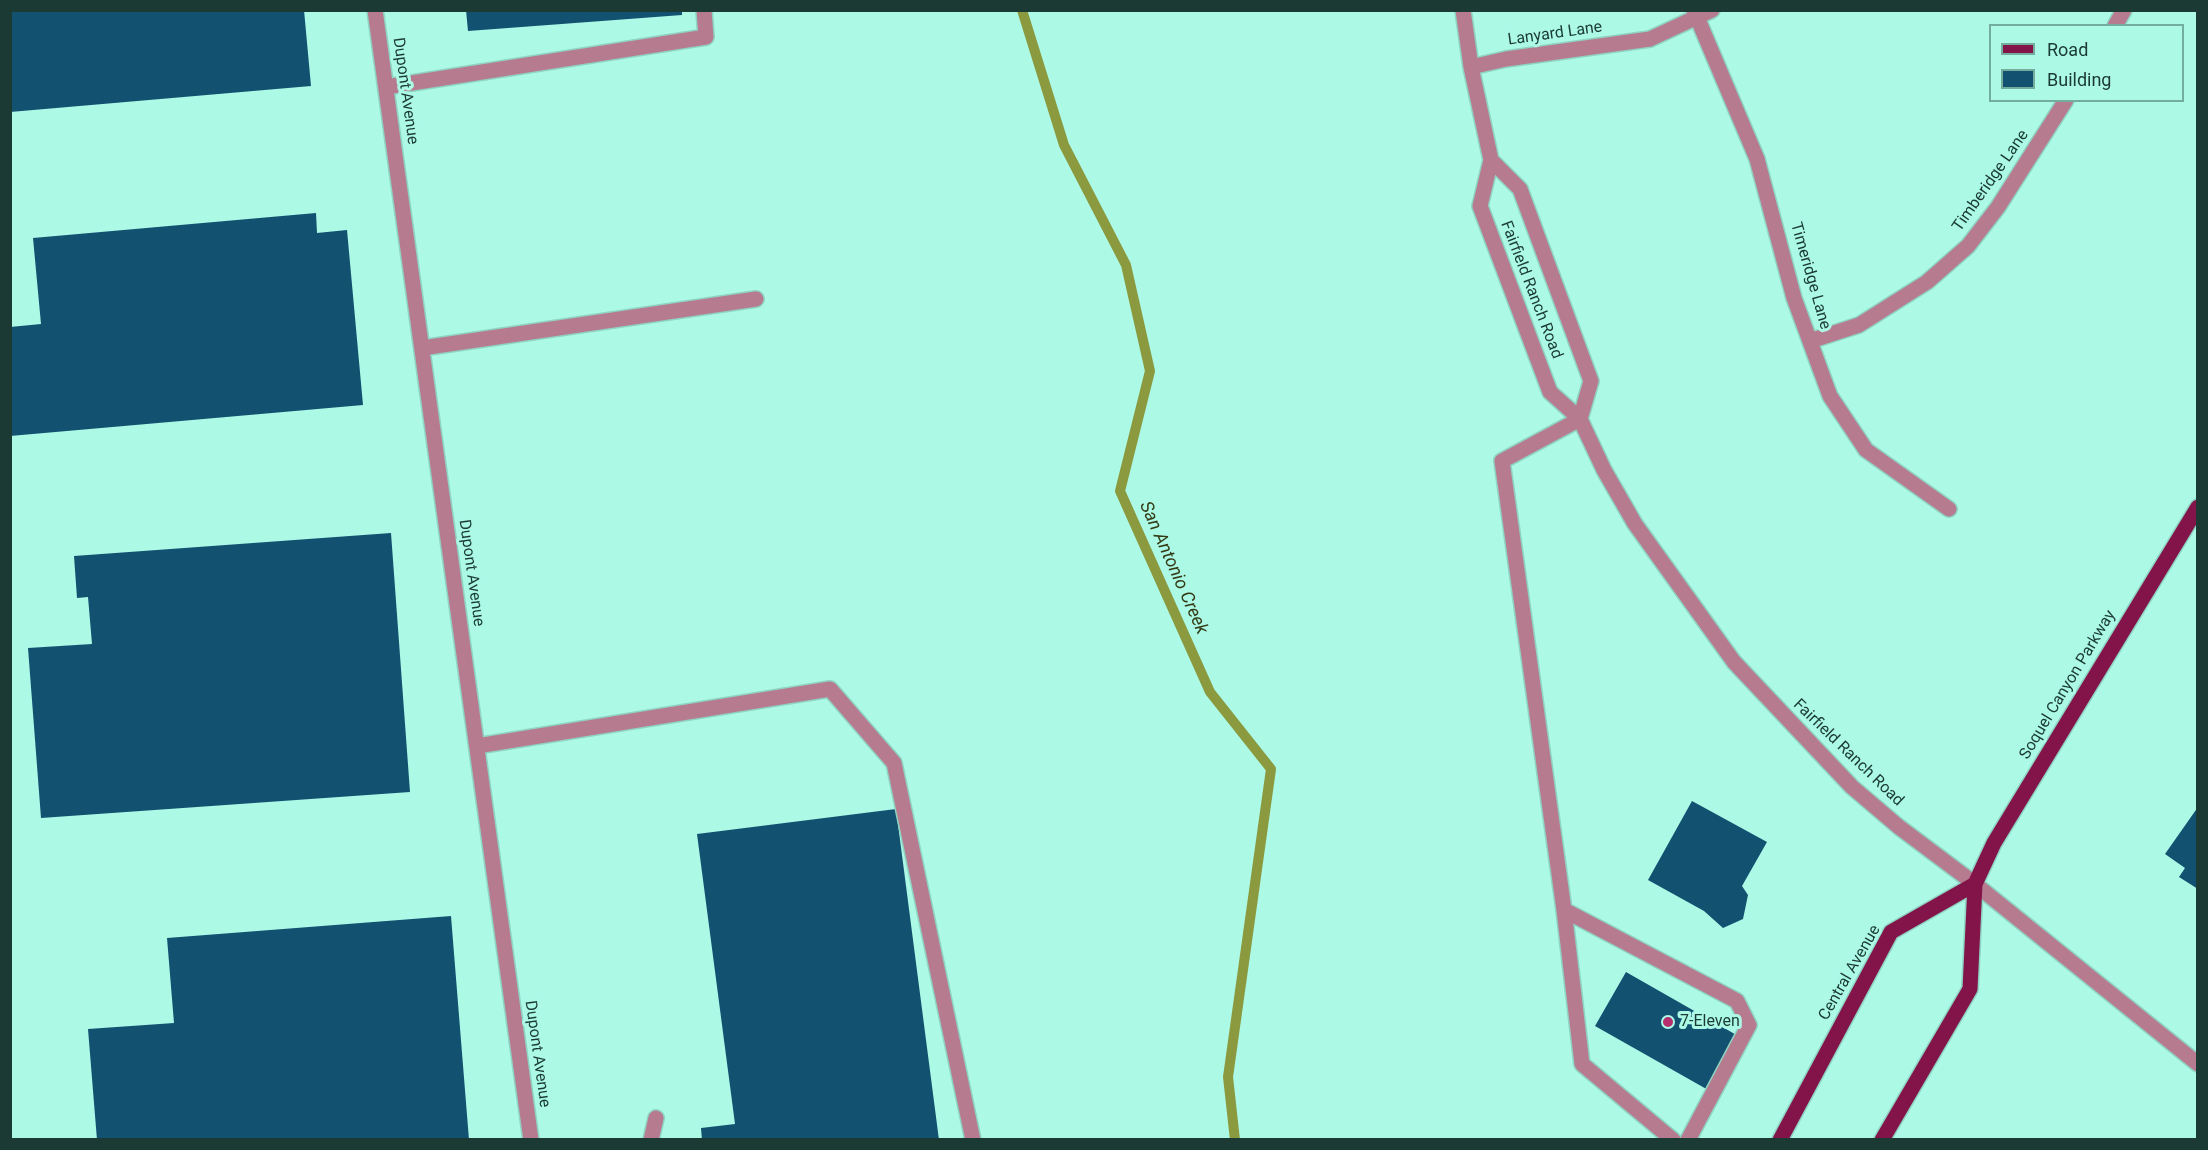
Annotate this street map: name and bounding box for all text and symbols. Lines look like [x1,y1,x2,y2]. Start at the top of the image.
street label: Lanyard Lane [1507,18,1603,50]
legend [1989,24,2184,102]
street label: Dupont Avenue [388,36,422,146]
text: Road [2047,39,2088,60]
text: Building [2047,69,2111,90]
street label: Timberidge Lane [1949,127,2033,235]
street label: Fairfield Ranch Road [1496,218,1566,362]
street label: Timeridge Lane [1786,220,1834,332]
water label: San Antonio Creek [1134,498,1212,638]
street label: Dupont Avenue [454,518,488,628]
street label: Soquel Canyon Parkway [2016,607,2120,763]
street label: Fairfield Ranch Road [1789,695,1907,811]
street label: Central Avenue [1815,922,1885,1024]
street label: Dupont Avenue [520,999,554,1109]
place label: 7-Eleven [1680,1012,1740,1032]
marker: 7-Eleven [1661,1015,1675,1029]

